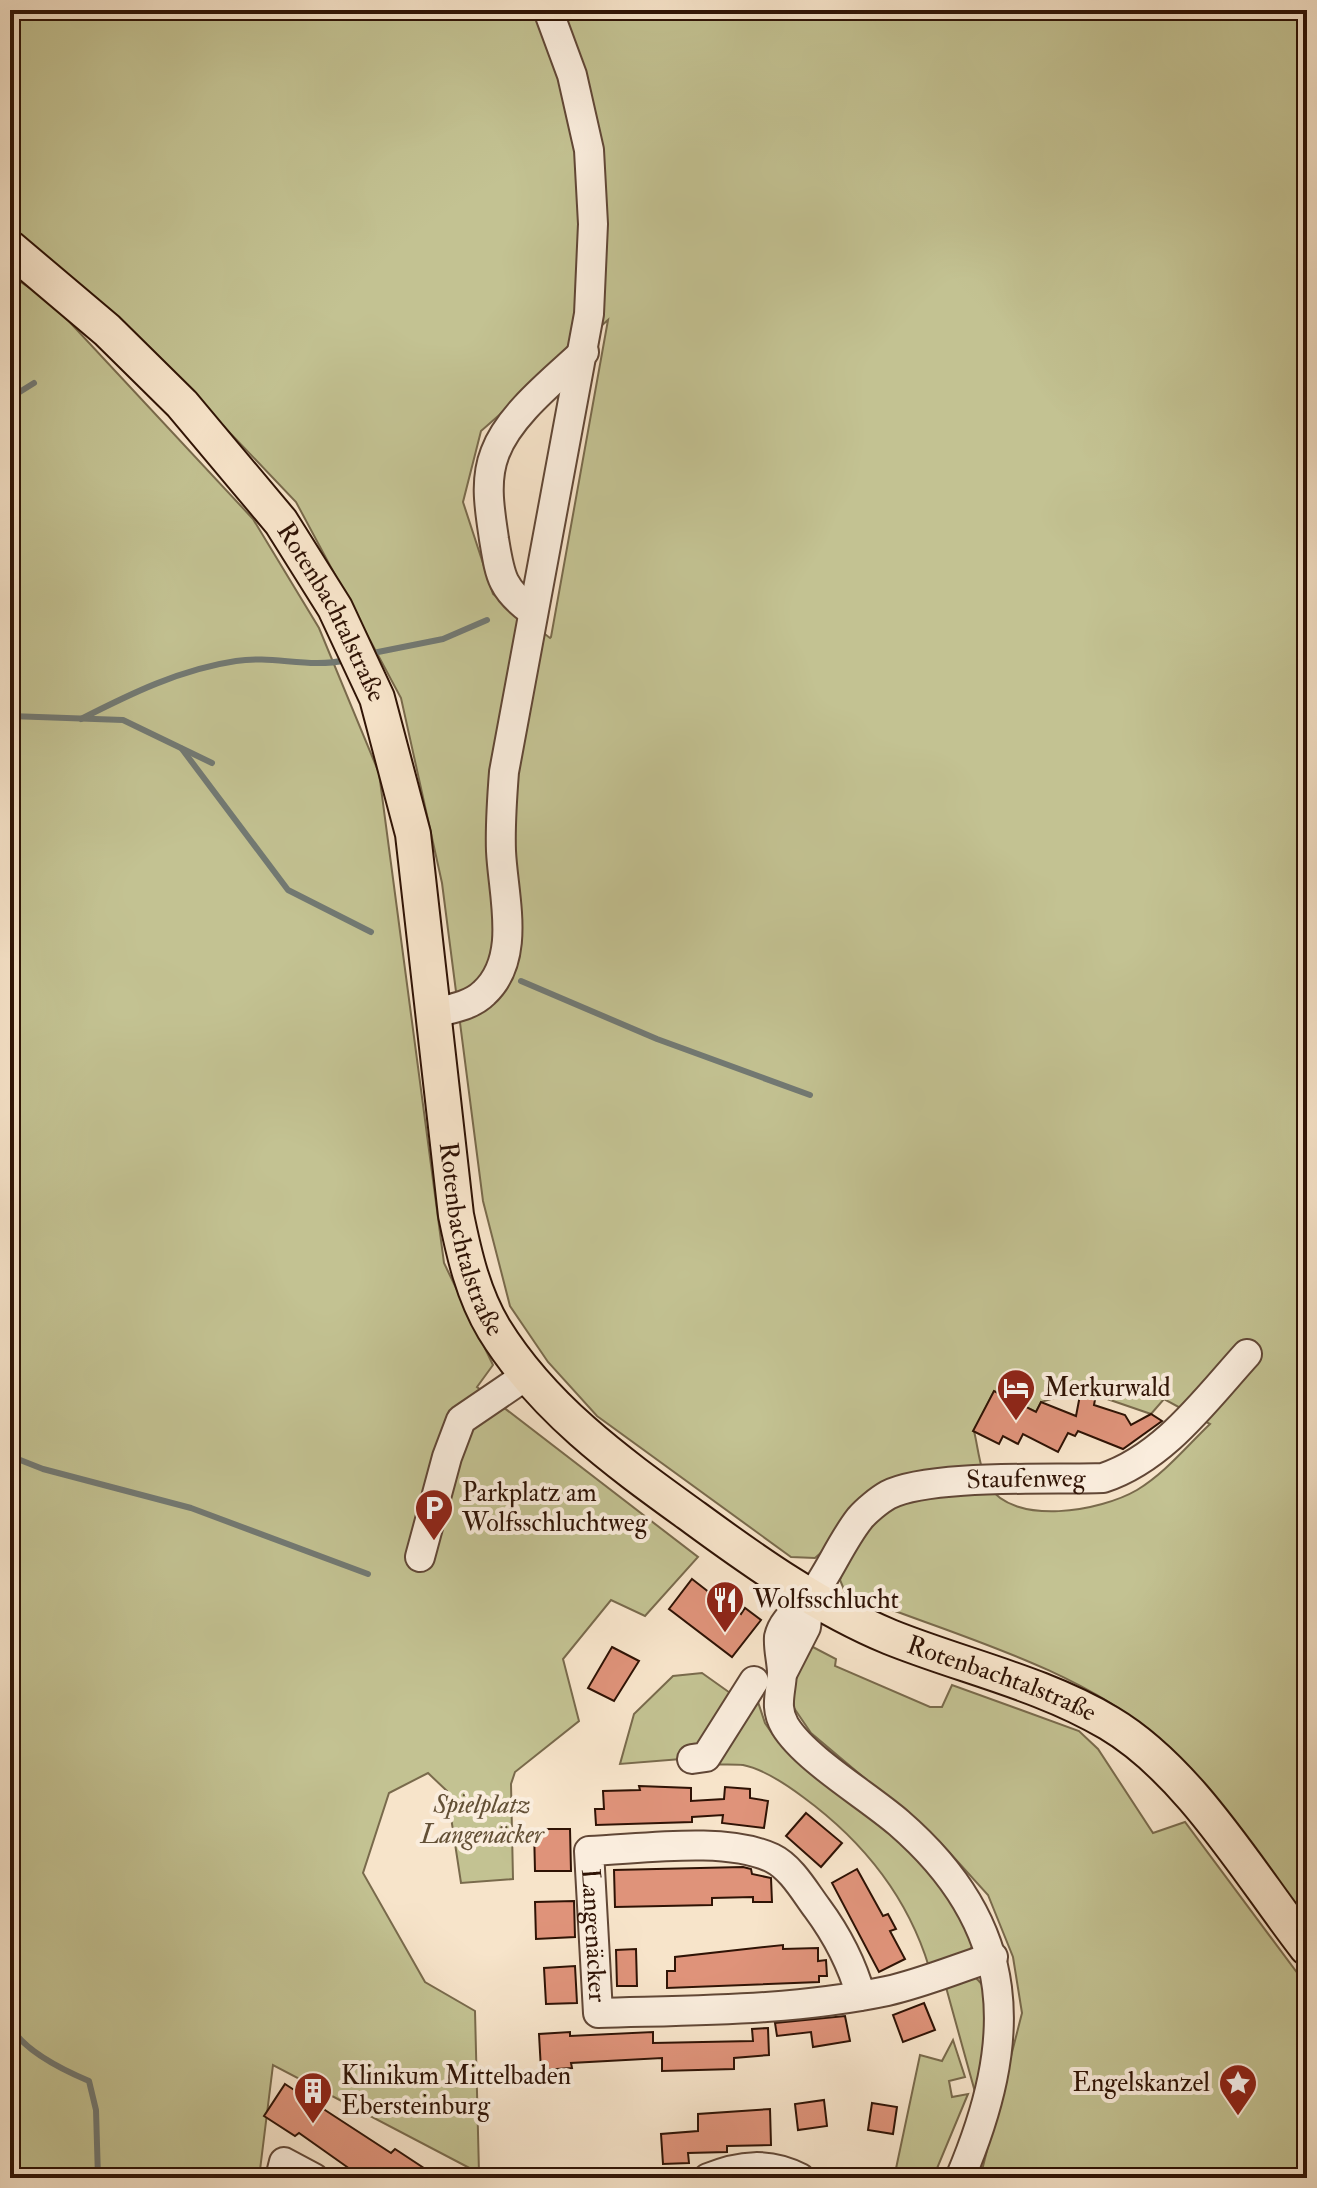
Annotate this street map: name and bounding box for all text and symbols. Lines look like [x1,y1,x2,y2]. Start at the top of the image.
street label: Rotenbachtalstraße [270,517,393,707]
street label: Rotenbachtalstraße [432,1141,511,1342]
hotel icon: Merkurwald [995,1367,1037,1422]
place label: Merkurwald [1044,1372,1171,1404]
street label: Staufenweg [966,1462,1087,1496]
place label: Parkplatz am Wolfsschluchtweg [461,1477,649,1539]
parking icon: Parkplatz am Wolfsschluchtweg [413,1487,455,1542]
restaurant icon: Wolfsschlucht [704,1579,746,1634]
place label: Wolfsschlucht [752,1584,899,1616]
street label: Rotenbachtalstraße [903,1629,1102,1729]
park label: Spielplatz Langenäcker [419,1789,545,1851]
street label: Langenäcker [574,1868,613,2003]
place label: Klinikum Mittelbaden Ebersteinburg [341,2060,571,2122]
place icon: Engelskanzel [1217,2062,1259,2117]
place label: Engelskanzel [1072,2067,1210,2099]
building icon: Klinikum Mittelbaden Ebersteinburg [292,2070,334,2125]

